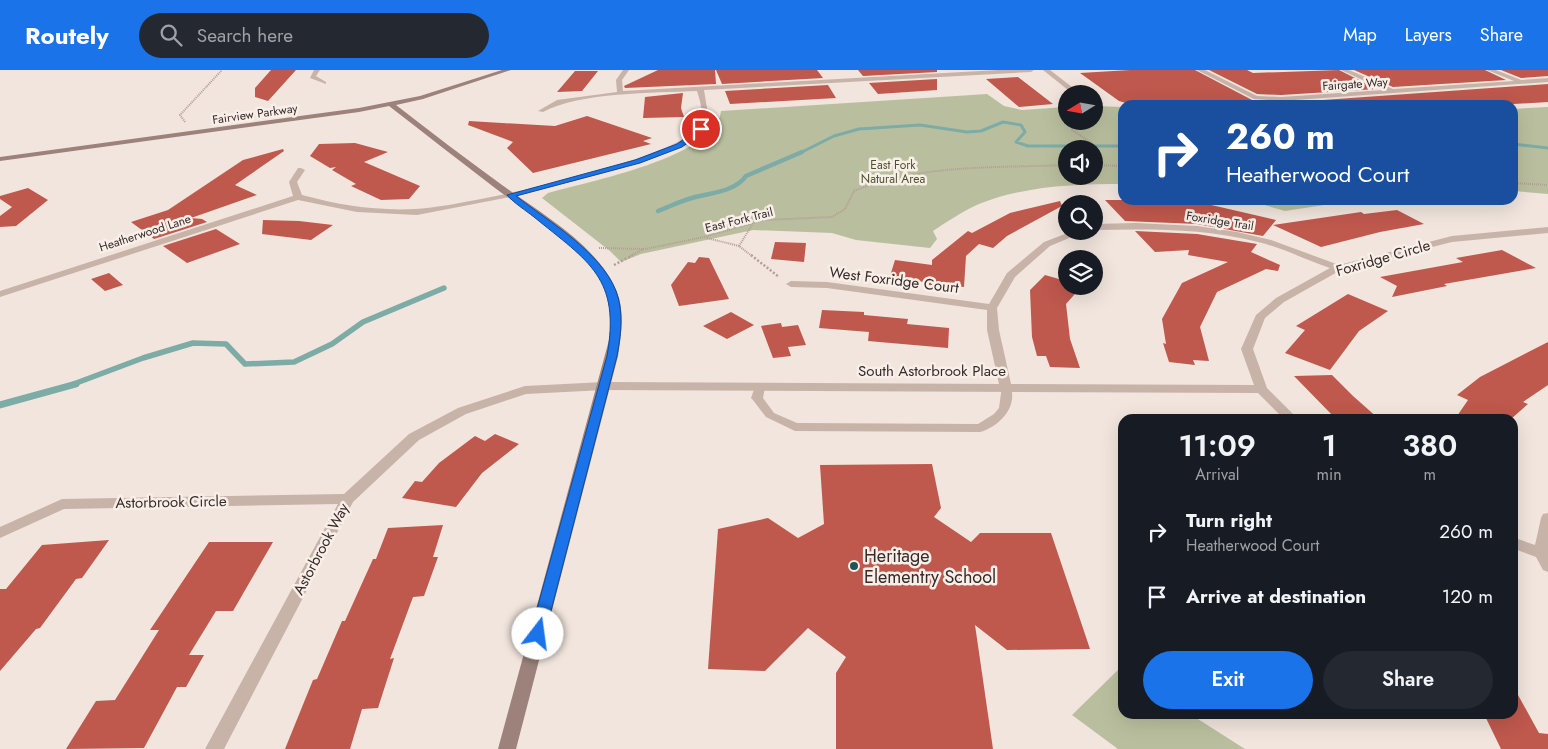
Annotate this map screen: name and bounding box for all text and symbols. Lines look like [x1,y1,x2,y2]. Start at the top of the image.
search box [139,13,489,58]
text: Routely [25,18,109,53]
icon: search [157,21,185,49]
text: Search here [197,22,293,49]
text: Map [1343,22,1377,48]
text: Layers [1405,22,1452,48]
text: Share [1480,22,1523,48]
street label: Fairgate Way [1322,73,1389,95]
north arrow [1058,85,1102,130]
map controls [1058,85,1103,295]
street label: Fairview Parkway [211,99,299,129]
pin [680,108,722,150]
text: 260 m [1226,112,1335,162]
icon: arrive [687,115,715,143]
icon: right [1143,120,1208,185]
button: sound [1058,140,1103,185]
park label: East Fork Natural Area [861,156,925,188]
text: Heatherwood Court [1226,158,1409,190]
button: search [1058,195,1103,240]
street label: East Fork Trail [703,203,775,237]
street label: Foxridge Trail [1185,207,1255,235]
street label: Heatherwood Lane [97,210,193,256]
street label: Foxridge Circle [1333,234,1433,282]
button: layers [1058,250,1103,295]
street label: West Foxridge Court [828,261,960,299]
street label: South Astorbrook Place [858,360,1006,382]
text: 11:09 [1179,424,1256,467]
text: 1 [1322,424,1336,467]
text: 380 [1402,424,1457,467]
text: Arrival [1195,463,1239,486]
text: min [1317,463,1342,486]
text: m [1424,463,1436,486]
street label: Astorbrook Circle [115,490,227,514]
street label: Astorbrook Way [288,499,355,599]
text: Turn right [1186,507,1272,534]
icon: right [1143,518,1171,546]
text: 260 m [1439,518,1493,545]
text: Heatherwood Court [1186,534,1319,557]
place label: Heritage Elementry School [864,543,996,590]
marker: Heritage Elementry School [848,560,860,572]
icon: arrive [1143,583,1171,611]
text: Arrive at destination [1186,583,1366,610]
text: 120 m [1442,583,1493,610]
position arrow [511,607,563,659]
button: Exit [1143,651,1313,709]
button: Share [1323,651,1493,709]

